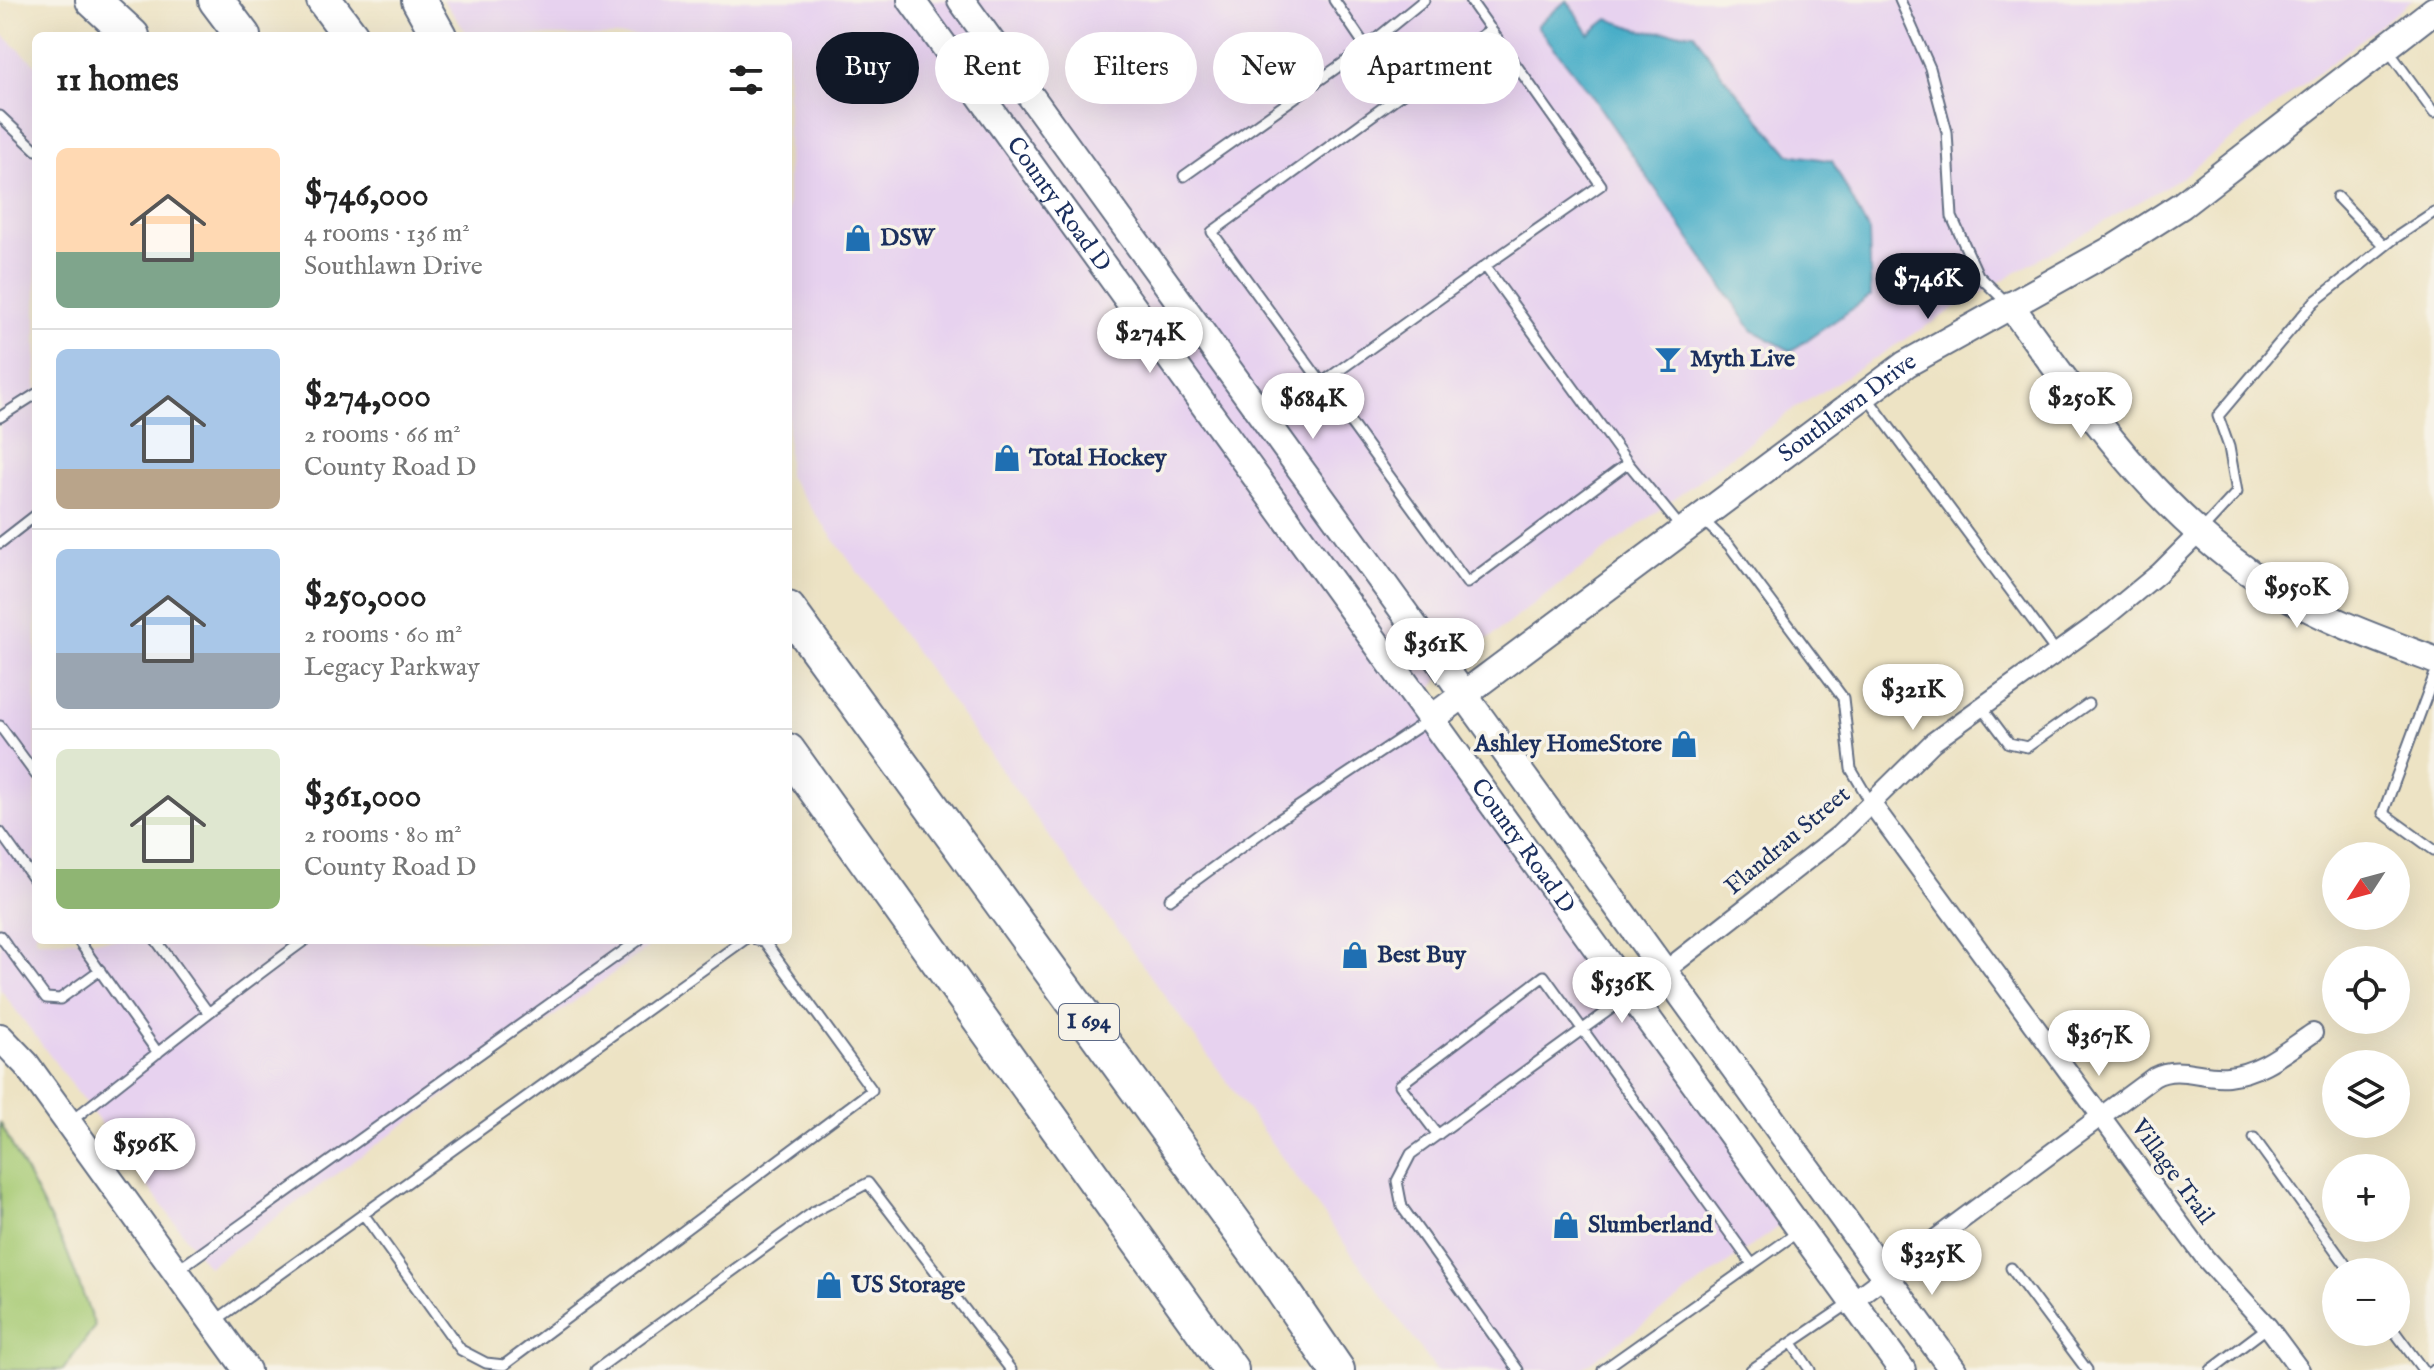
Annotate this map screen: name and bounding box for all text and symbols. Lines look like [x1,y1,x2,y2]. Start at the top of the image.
chip: Buy [816,32,919,104]
chip: Rent [935,32,1049,104]
chip: Filters [1065,32,1197,104]
chip: New [1213,32,1324,104]
chip: Apartment [1340,32,1520,104]
icon: filters [724,58,768,102]
text: 11 homes [56,59,179,102]
street label: County Road D [999,131,1118,278]
text: $746,000 [304,174,429,217]
icon: home [120,180,216,276]
text: 4 rooms · 136 m² [304,217,470,250]
shop icon: DSW [843,223,873,253]
place label: DSW [880,223,937,254]
text: Southlawn Drive [304,250,483,283]
pin: $746K [1872,253,1984,321]
text: $746K [1894,262,1963,295]
pin: $274K [1094,307,1206,375]
text: $274K [1115,316,1185,349]
bar icon: Myth Live [1653,344,1683,374]
place label: Myth Live [1690,344,1795,375]
street label: Southlawn Drive [1772,346,1922,470]
pin: $250K [2025,372,2137,440]
pin: $684K [1257,373,1369,441]
text: $274,000 [304,375,431,418]
icon: home [120,381,216,477]
text: $250K [2047,381,2115,414]
text: $684K [1279,382,1347,415]
text: 2 rooms · 66 m² [304,418,461,451]
shop icon: Total Hockey [992,443,1022,473]
place label: Total Hockey [1028,443,1168,474]
text: County Road D [304,451,476,484]
pin: $950K [2241,562,2353,630]
text: $950K [2264,571,2330,604]
text: $250,000 [304,575,427,618]
icon: home [120,581,216,677]
text: 2 rooms · 60 m² [304,618,463,651]
pin: $361K [1379,618,1491,686]
text: $361K [1403,627,1467,660]
text: Legacy Parkway [304,651,480,684]
pin: $321K [1857,664,1969,732]
text: $321K [1881,673,1945,706]
place label: Ashley HomeStore [1473,729,1662,760]
shop icon: Ashley HomeStore [1669,729,1699,759]
street label: County Road D [1464,772,1582,919]
text: $361,000 [304,775,422,818]
street label: Flandrau Street [1719,780,1857,902]
icon: home [120,781,216,877]
text: 2 rooms · 80 m² [304,818,462,851]
north arrow [2322,842,2410,930]
map controls [2322,842,2410,1346]
text: County Road D [304,851,476,884]
shop icon: Best Buy [1340,940,1370,970]
place label: Best Buy [1377,940,1467,971]
button: locate [2322,946,2410,1034]
pin: $536K [1566,957,1678,1025]
text: $536K [1590,966,1654,999]
road number: I 694 [1059,1004,1119,1040]
pin: $367K [2043,1010,2155,1078]
text: $367K [2066,1019,2132,1052]
button: layers [2322,1050,2410,1138]
street label: Village Trail [2123,1112,2221,1231]
pin: $596K [89,1118,201,1186]
text: $596K [113,1127,177,1160]
button: + [2322,1154,2410,1242]
shop icon: Slumberland [1551,1210,1581,1240]
place label: Slumberland [1588,1210,1714,1241]
pin: $325K [1876,1229,1988,1297]
text: $325K [1900,1238,1964,1271]
button: − [2322,1258,2410,1346]
shop icon: US Storage [814,1270,844,1300]
place label: US Storage [850,1270,965,1301]

